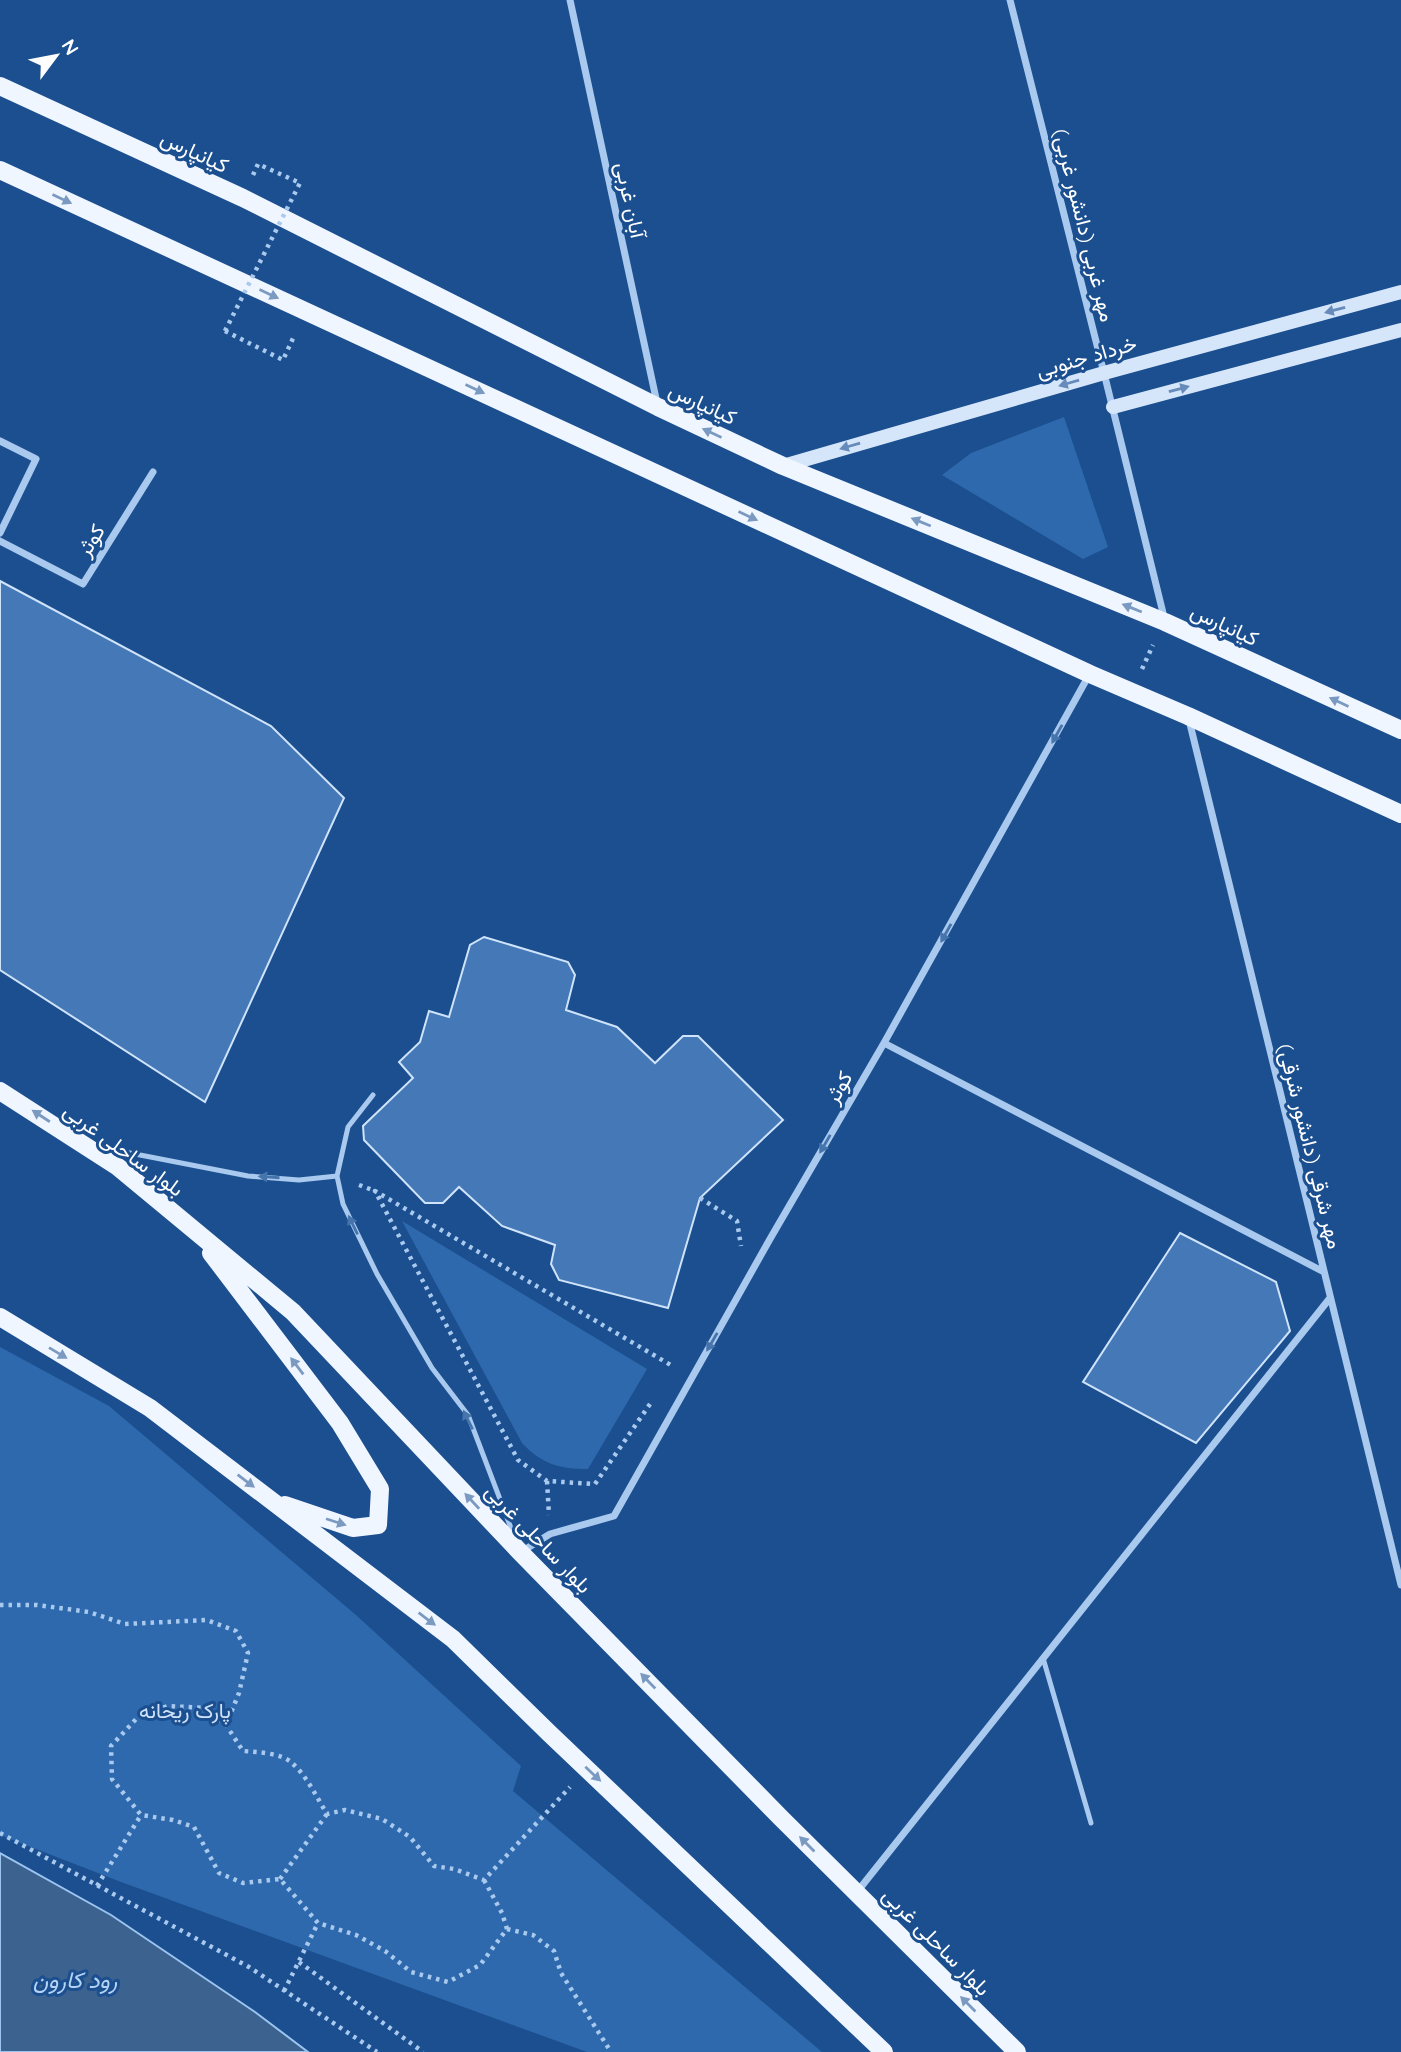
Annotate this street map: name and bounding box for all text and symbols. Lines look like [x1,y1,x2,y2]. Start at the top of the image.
north arrow [21,21,91,91]
text: N [57,35,84,59]
street label: کیانپارس [156,124,233,180]
street label: (دانشور غربی) مهر غربی [1047,126,1122,325]
street label: آبان غربی [609,160,652,243]
one-way arrow [52,193,72,205]
one-way arrow [259,288,279,300]
one-way arrow [1324,305,1345,315]
street label: خرداد جنوبی [1033,329,1140,384]
street label: کیانپارس [664,376,741,432]
one-way arrow [1057,378,1079,389]
one-way arrow [465,383,485,395]
one-way arrow [1169,384,1190,394]
one-way arrow [702,427,722,438]
one-way arrow [839,442,860,452]
one-way arrow [738,511,759,522]
one-way arrow [910,517,931,528]
street label: کوثر [70,519,111,562]
street label: کیانپارس [1186,597,1263,653]
one-way arrow [1121,603,1142,614]
one-way arrow [1329,696,1349,708]
one-way arrow [1051,724,1063,744]
one-way arrow [940,923,952,942]
street label: مهر شرقی (دانشور شرقی) [1272,1041,1349,1252]
street label: کوثر [818,1066,858,1109]
street label: بلوار ساحلی غربی [58,1097,189,1202]
one-way arrow [31,1110,51,1123]
one-way arrow [819,1135,831,1154]
one-way arrow [258,1171,280,1182]
one-way arrow [348,1215,359,1235]
one-way arrow [706,1332,718,1352]
one-way arrow [49,1346,68,1359]
one-way arrow [290,1357,304,1375]
one-way arrow [463,1410,475,1430]
one-way arrow [237,1474,255,1488]
street label: بلوار ساحلی غربی [479,1478,598,1599]
one-way arrow [464,1493,480,1510]
one-way arrow [326,1517,347,1528]
one-way arrow [418,1611,436,1625]
one-way arrow [640,1673,656,1690]
park label: پارک ریحانه [139,1697,231,1725]
one-way arrow [584,1766,601,1782]
one-way arrow [798,1835,815,1852]
street label: بلوار ساحلی غربی [877,1881,997,2001]
water label: رود کارون [33,1965,117,1995]
one-way arrow [961,1996,977,2013]

